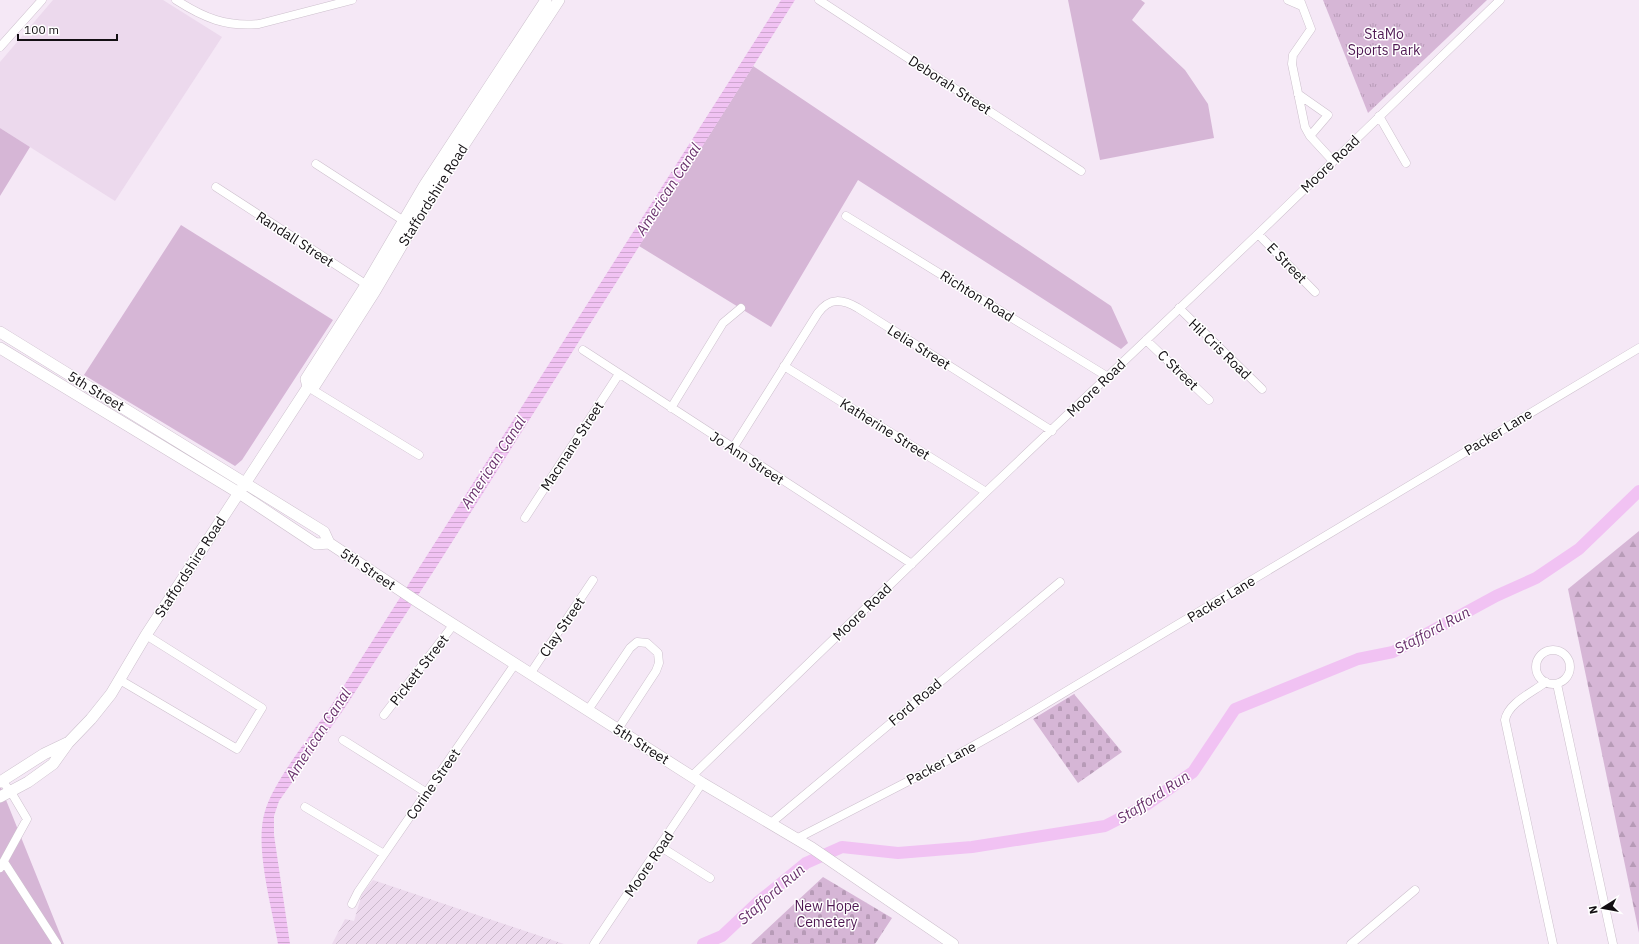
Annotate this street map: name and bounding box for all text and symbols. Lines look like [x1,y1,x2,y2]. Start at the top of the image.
scale bar [18,16,117,42]
text: 100 m [24,22,59,37]
park label: StaMo Sports Park [1348,25,1421,59]
street label: Deborah Street [905,52,995,119]
street label: Moore Road [1297,131,1363,197]
water label: American Canal [631,139,705,239]
street label: Staffordshire Road [394,141,472,249]
street label: Randall Street [253,207,337,271]
street label: E Street [1263,239,1311,287]
street label: Richton Road [937,266,1017,326]
street label: Hil Cris Road [1185,315,1255,383]
street label: Lelia Street [884,321,954,373]
street label: C Street [1154,346,1202,394]
street label: Moore Road [1063,355,1129,421]
street label: 5th Street [64,367,128,415]
street label: Katherine Street [837,394,933,464]
street label: Macmane Street [536,398,608,494]
street label: Packer Lane [1461,404,1536,459]
water label: American Canal [456,412,530,512]
street label: Jo Ann Street [707,427,788,489]
street label: Staffordshire Road [151,513,229,621]
street label: 5th Street [337,544,399,594]
street label: Packer Lane [1184,571,1259,626]
street label: Moore Road [829,579,895,645]
street label: Clay Street [535,593,589,660]
water label: Stafford Run [1391,602,1473,658]
street label: Pickett Street [386,631,452,709]
street label: Ford Road [885,675,945,729]
water label: American Canal [281,684,355,784]
street label: 5th Street [610,720,673,768]
street label: Packer Lane [903,737,979,789]
street label: Corine Street [402,745,464,823]
water label: Stafford Run [1113,766,1193,828]
street label: Moore Road [620,828,678,900]
water label: Stafford Run [733,860,809,928]
north arrow [1583,888,1623,928]
park label: New Hope Cemetery [794,897,860,931]
text: N [1586,905,1601,915]

